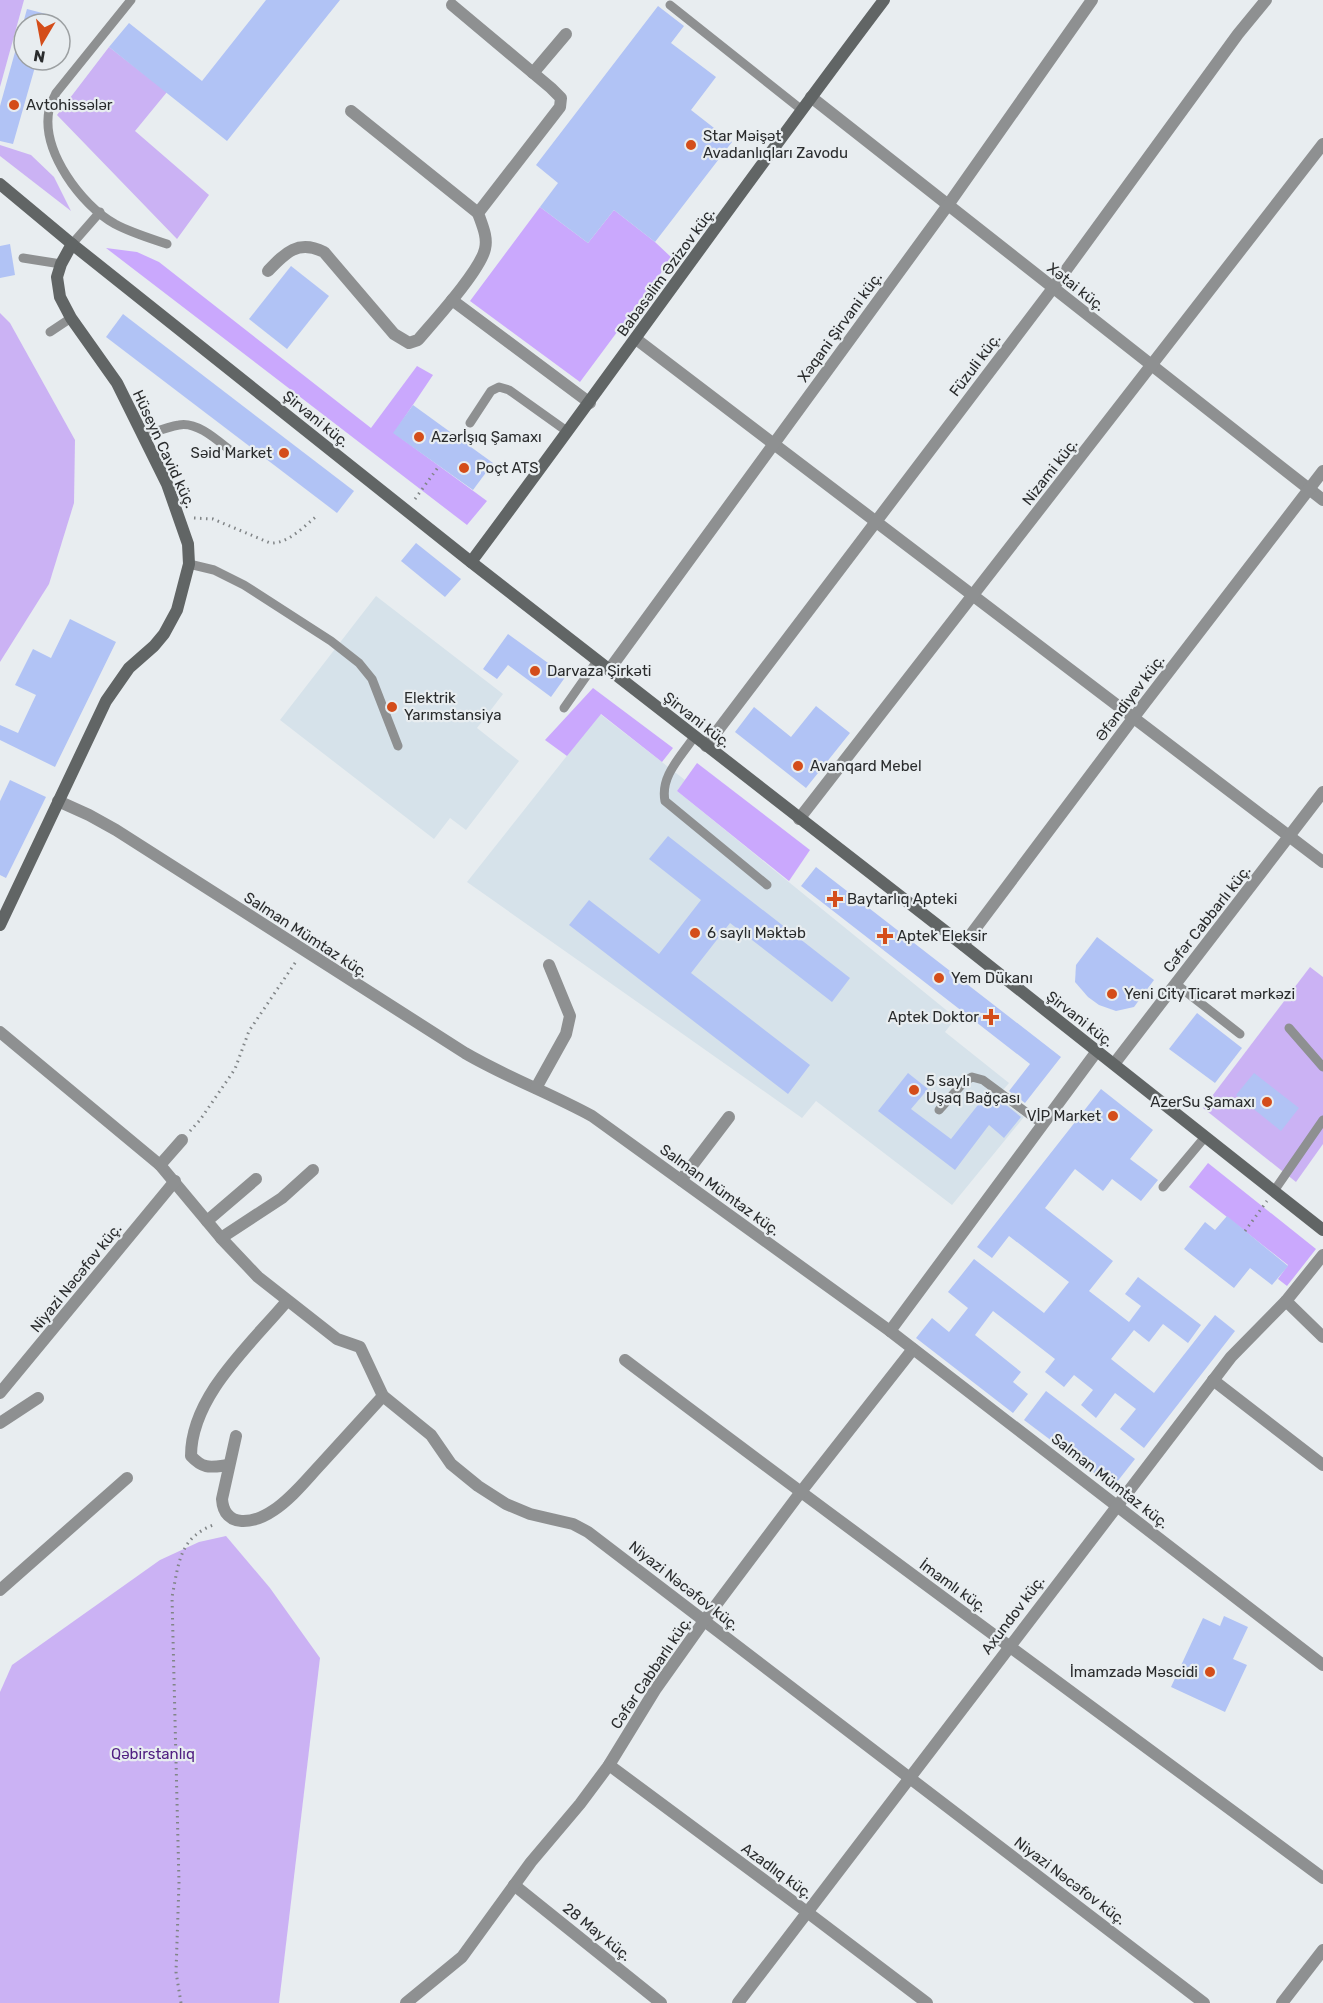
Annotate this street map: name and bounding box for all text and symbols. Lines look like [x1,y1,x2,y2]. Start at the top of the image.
north arrow [12,12,72,72]
text: N [32,46,47,67]
place label: Avtohissələr [26,96,113,114]
marker: Avtohissələr [7,98,21,112]
place label: Star Məişət Avadanlıqları Zavodu [703,127,848,162]
marker: Star Məişət Avadanlıqları Zavodu [684,138,698,152]
street label: Babasəlim Əzizov küç. [613,204,719,340]
street label: Xətai küç. [1044,259,1108,315]
street label: Xəqani Şirvani küç. [794,268,886,386]
street label: Füzuli küç. [946,330,1004,400]
street label: Hüseyn Cavid küç. [129,387,199,511]
street label: Şirvani küç. [279,387,353,451]
place label: Azərİşıq Şamaxı [431,428,542,446]
marker: Azərİşıq Şamaxı [412,430,426,444]
street label: Nizami küç. [1018,435,1082,509]
place label: Səid Market [191,444,272,462]
marker: Səid Market [277,446,291,460]
place label: Poçt ATS [476,459,538,477]
marker: Poçt ATS [457,461,471,475]
street label: Əfəndiyev küç. [1092,651,1168,745]
place label: Darvaza Şirkəti [547,662,651,680]
marker: Darvaza Şirkəti [528,664,542,678]
street label: Şirvani küç. [660,688,734,752]
place label: Elektrik Yarımstansiya [404,689,502,724]
marker: Elektrik Yarımstansiya [385,700,399,714]
place label: Avanqard Mebel [810,757,922,775]
marker: Avanqard Mebel [791,759,805,773]
street label: Cəfər Cabbarlı küç. [1159,862,1255,976]
street label: Salman Mümtaz küç. [241,888,371,982]
place label: Baytarlıq Apteki [847,890,957,908]
marker: Baytarlıq Apteki [828,892,842,906]
place label: 6 saylı Məktəb [707,924,806,942]
marker: 6 saylı Məktəb [688,926,702,940]
place label: Aptek Eleksir [897,927,987,945]
marker: Aptek Eleksir [878,929,892,943]
place label: Yem Dükanı [951,969,1033,987]
marker: Yem Dükanı [932,971,946,985]
place label: Yeni City Ticarət mərkəzi [1124,985,1295,1003]
street label: Şirvani küç. [1043,987,1117,1051]
marker: Yeni City Ticarət mərkəzi [1105,987,1119,1001]
place label: Aptek Doktor [888,1008,979,1026]
marker: Aptek Doktor [984,1010,998,1024]
place label: 5 saylı Uşaq Bağçası [926,1072,1020,1107]
marker: 5 saylı Uşaq Bağçası [907,1083,921,1097]
place label: AzerSu Şamaxı [1150,1093,1255,1111]
marker: AzerSu Şamaxı [1260,1095,1274,1109]
place label: VİP Market [1027,1107,1101,1125]
marker: VİP Market [1106,1109,1120,1123]
street label: Salman Mümtaz küç. [656,1140,784,1240]
street label: Niyazi Nəcəfov küç. [27,1220,125,1336]
street label: Salman Mümtaz küç. [1048,1430,1172,1532]
street label: Niyazi Nəcəfov küç. [625,1537,743,1635]
street label: İmamlı küç. [916,1556,990,1616]
street label: Axundov küç. [978,1572,1048,1658]
street label: Cəfər Cabbarlı küç. [607,1614,695,1732]
place label: İmamzadə Məscidi [1070,1663,1198,1681]
marker: İmamzadə Məscidi [1203,1665,1217,1679]
park label: Qəbirstanlıq [111,1745,195,1763]
street label: Niyazi Nəcəfov küç. [1011,1833,1129,1929]
street label: Azadlıq küç. [738,1839,816,1903]
street label: 28 May küç. [559,1899,635,1965]

